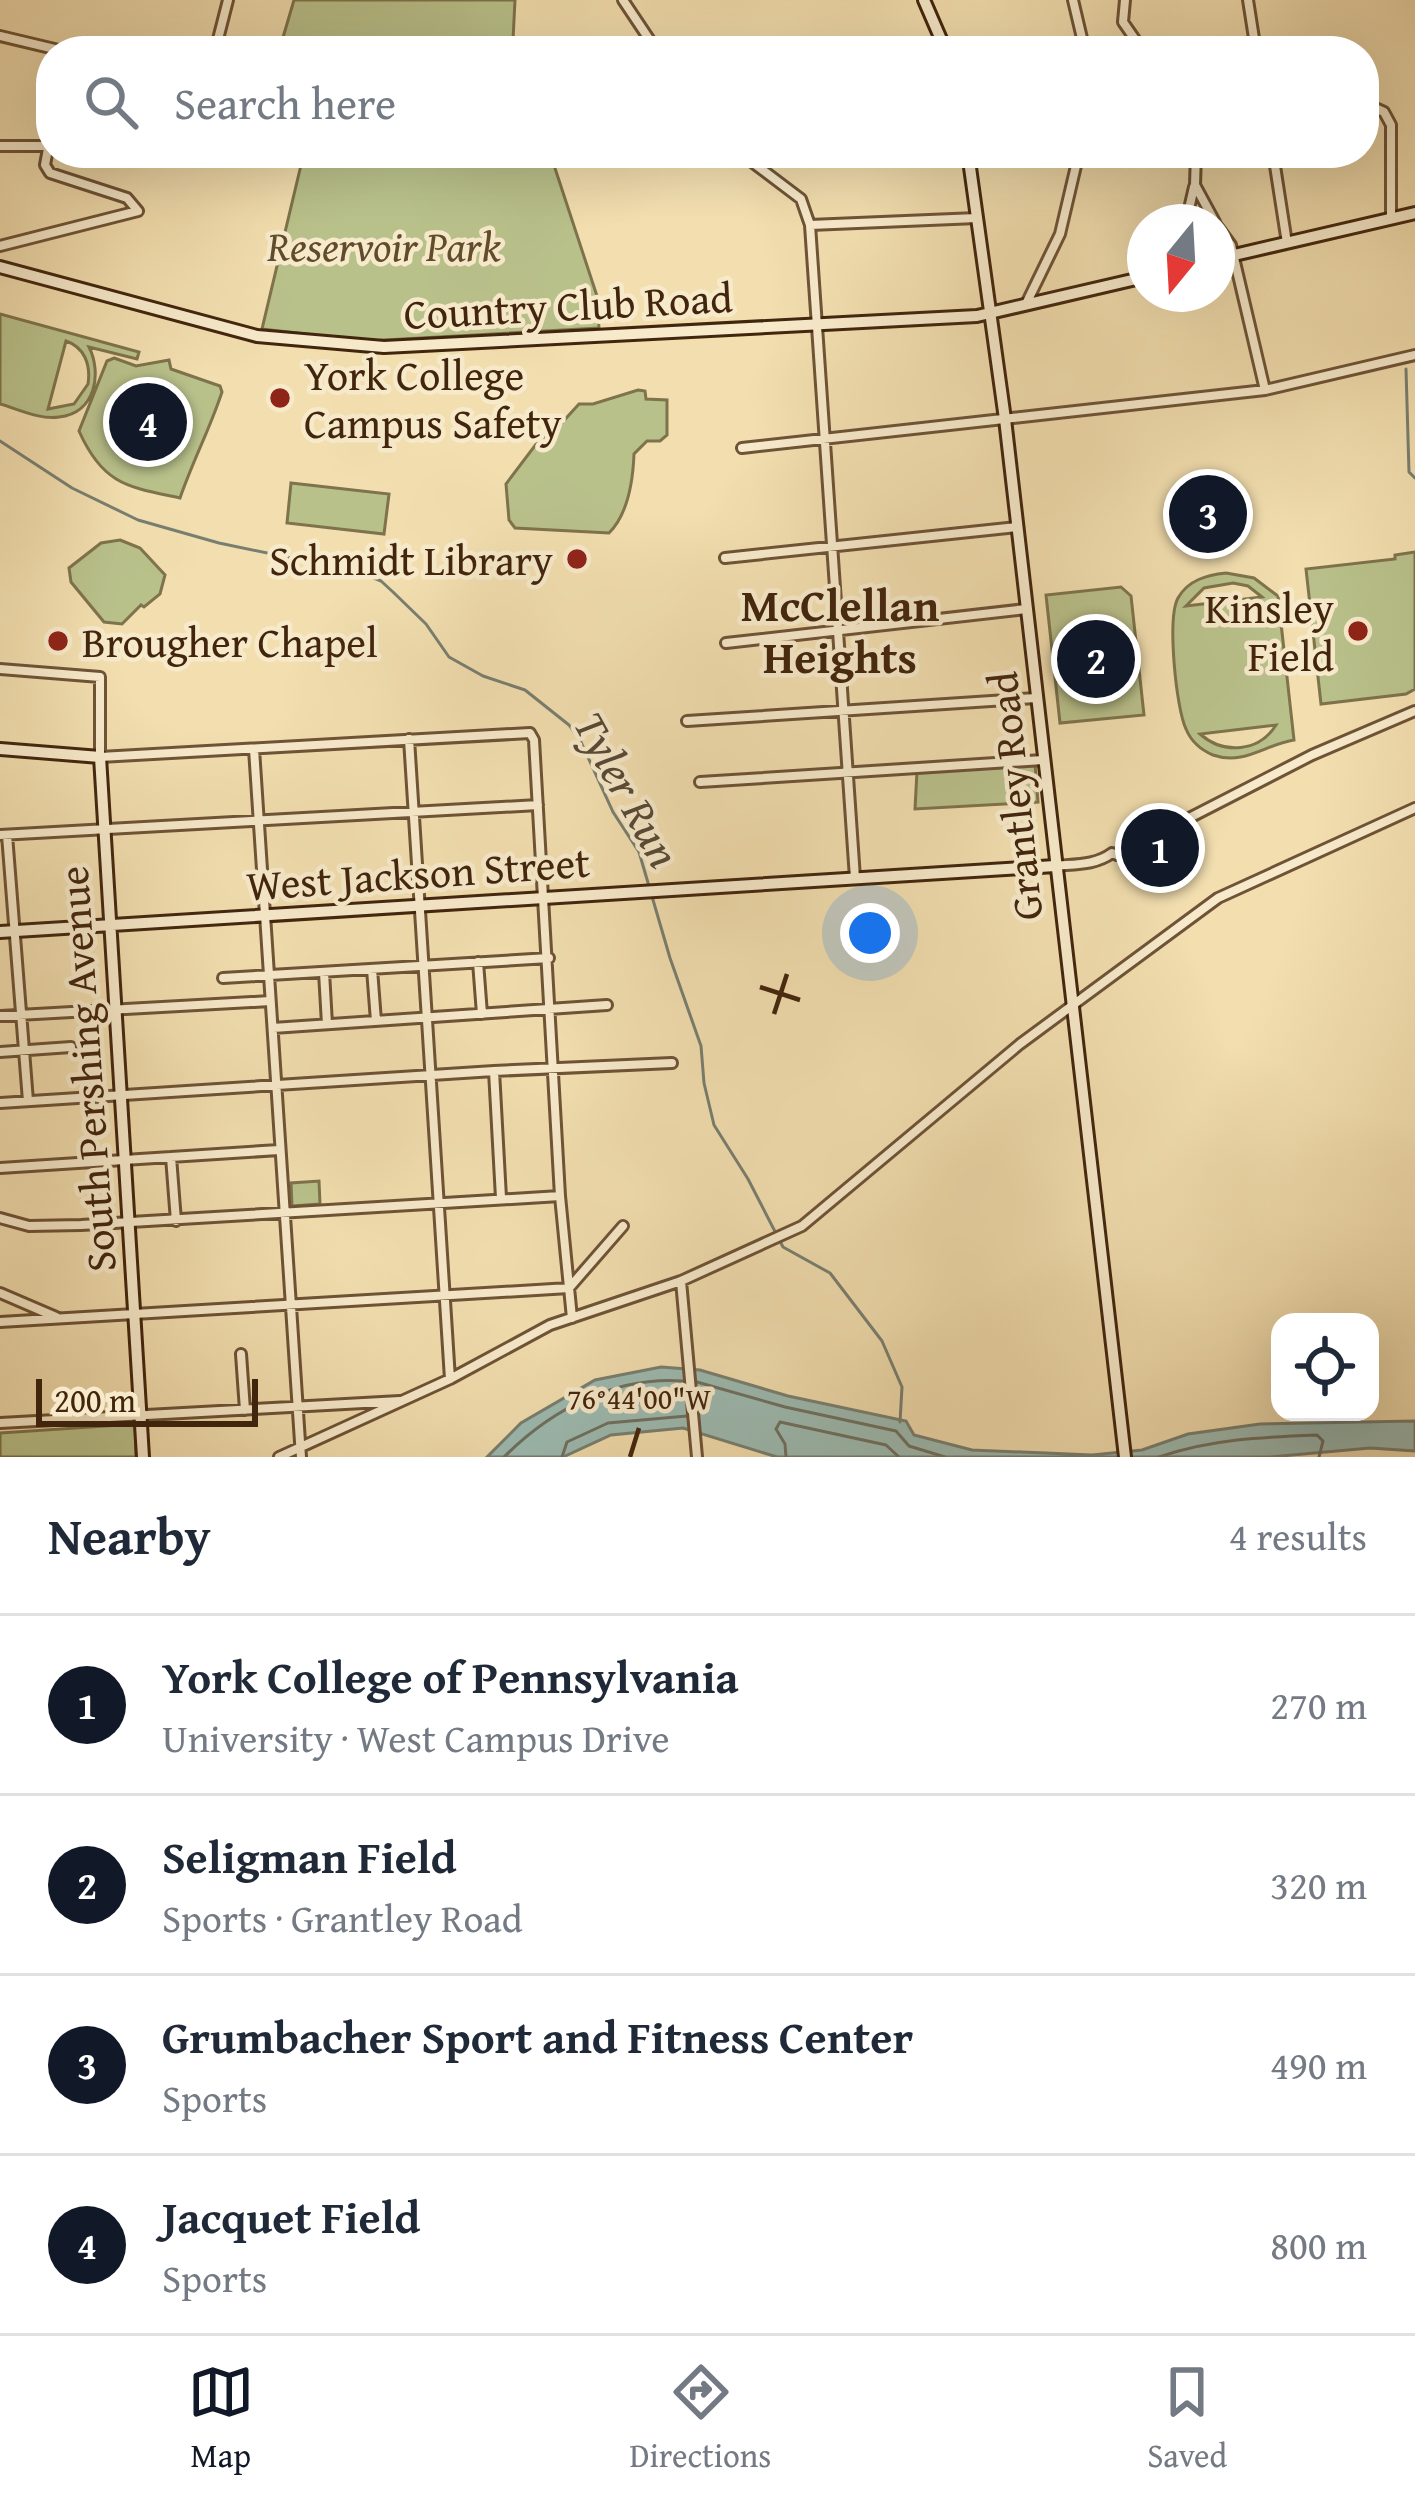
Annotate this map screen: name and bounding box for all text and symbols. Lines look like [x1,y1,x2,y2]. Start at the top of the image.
search box [36,36,1379,168]
icon: search [78,69,144,135]
text: Search here [174,70,396,135]
north arrow [1127,204,1235,312]
park label: Reservoir Park [266,215,502,276]
street label: Country Club Road [402,266,734,344]
place label: York College Campus Safety [304,344,562,453]
pin: 4 [109,377,187,467]
marker: York College Campus Safety [267,385,293,411]
pin: 3 [1169,469,1247,559]
place label: Schmidt Library [269,529,553,590]
marker: Schmidt Library [564,546,590,572]
district label: McClellan Heights [741,572,940,689]
place label: Kinsley Field [1205,577,1335,686]
place label: Brougher Chapel [82,611,378,672]
pin: 2 [1057,614,1135,704]
marker: Kinsley Field [1345,618,1371,644]
marker: Brougher Chapel [45,628,71,654]
street label: Grantley Road [971,668,1057,923]
water label: Tyler Run [559,699,697,879]
pin: 1 [1121,803,1199,893]
street label: West Jackson Street [244,831,592,915]
street label: South Pershing Avenue [41,864,131,1274]
your location [840,903,900,963]
map controls [1271,1313,1379,1421]
button: locate [1271,1313,1379,1421]
scale bar [36,1373,258,1426]
text: 200 m [54,1376,136,1424]
text: 76°44'00"W [567,1376,711,1420]
text: Nearby [48,1498,211,1573]
text: 4 results [1229,1507,1367,1564]
text: York College of Pennsylvania [162,1644,739,1709]
text: 1 [77,1676,97,1733]
text: 270 m [1270,1676,1367,1733]
text: University · West Campus Drive [162,1709,670,1766]
text: Seligman Field [162,1824,457,1889]
text: 2 [77,1856,97,1913]
text: 320 m [1270,1856,1367,1913]
text: Sports · Grantley Road [162,1889,523,1946]
text: Grumbacher Sport and Fitness Center [162,2004,913,2069]
text: 3 [77,2036,97,2093]
text: 490 m [1270,2036,1367,2093]
text: Sports [162,2069,267,2126]
text: Jacquet Field [162,2184,420,2249]
text: 4 [77,2216,97,2273]
text: 800 m [1270,2216,1367,2273]
text: Sports [162,2249,267,2306]
tab: Map [188,2359,254,2479]
tab: Directions [630,2359,771,2479]
tab: Saved [1147,2359,1227,2479]

